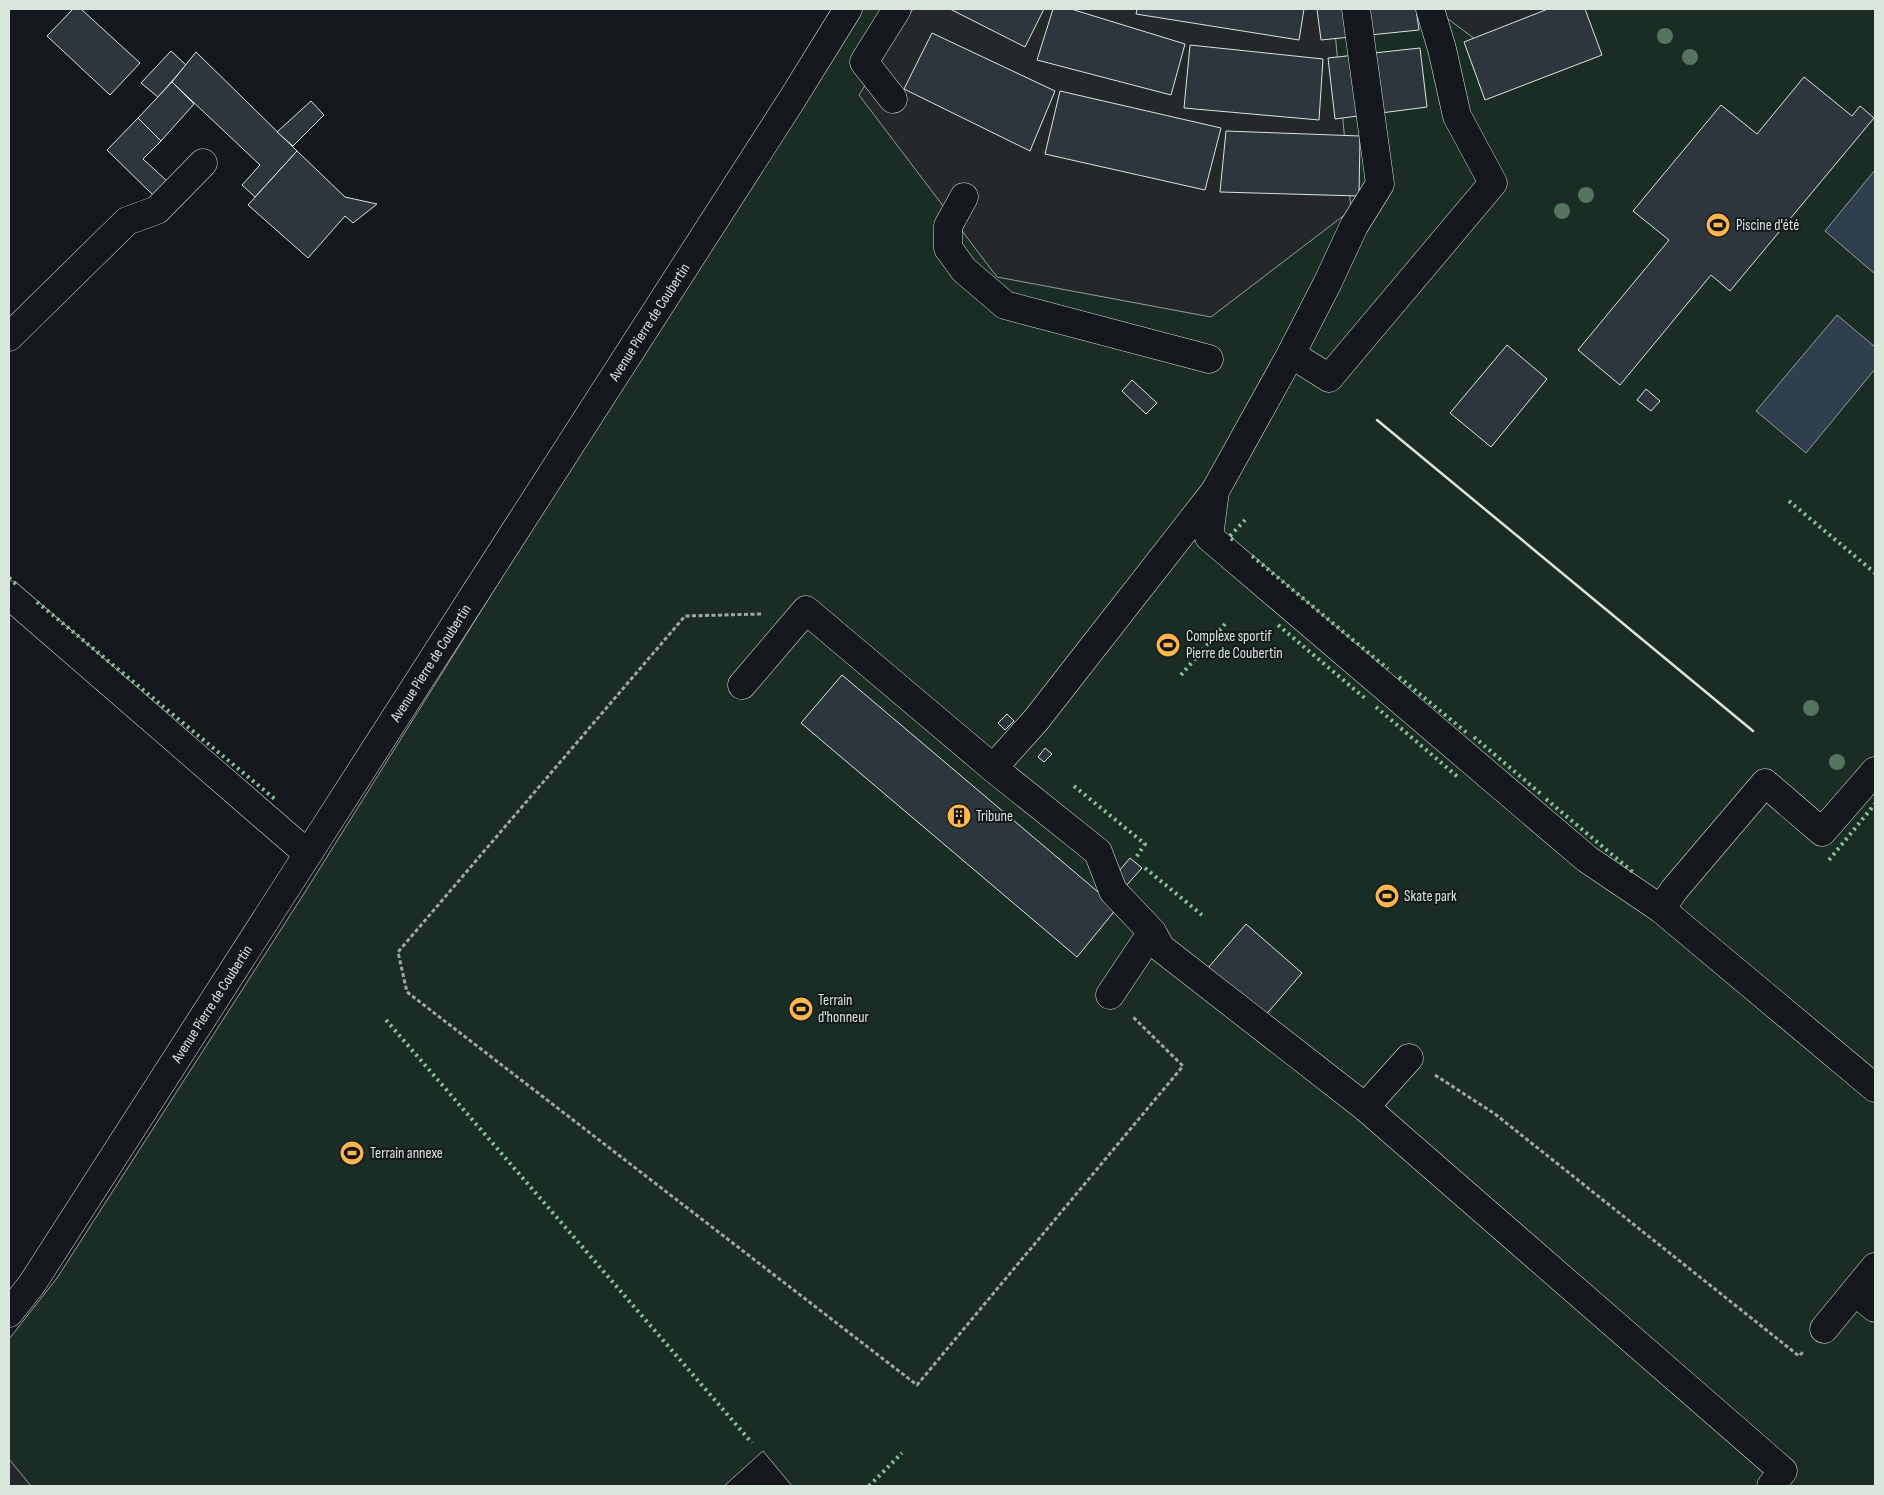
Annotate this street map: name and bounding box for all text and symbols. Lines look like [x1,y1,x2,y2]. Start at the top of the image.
sports icon: Piscine d'été [1705,212,1731,238]
place label: Piscine d'été [1736,216,1799,235]
street label: Avenue Pierre de Coubertin [604,260,694,385]
street label: Avenue Pierre de Coubertin [385,601,475,726]
place label: Complexe sportif Pierre de Coubertin [1186,627,1283,663]
sports icon: Complexe sportif Pierre de Coubertin [1155,632,1181,658]
building icon: Tribune [946,803,972,829]
place label: Tribune [976,807,1013,826]
sports icon: Skate park [1374,883,1400,909]
place label: Skate park [1404,887,1457,906]
street label: Avenue Pierre de Coubertin [167,941,257,1067]
place label: Terrain d'honneur [818,991,869,1027]
sports icon: Terrain d'honneur [788,996,814,1022]
sports icon: Terrain annexe [339,1140,365,1166]
place label: Terrain annexe [370,1144,443,1163]

